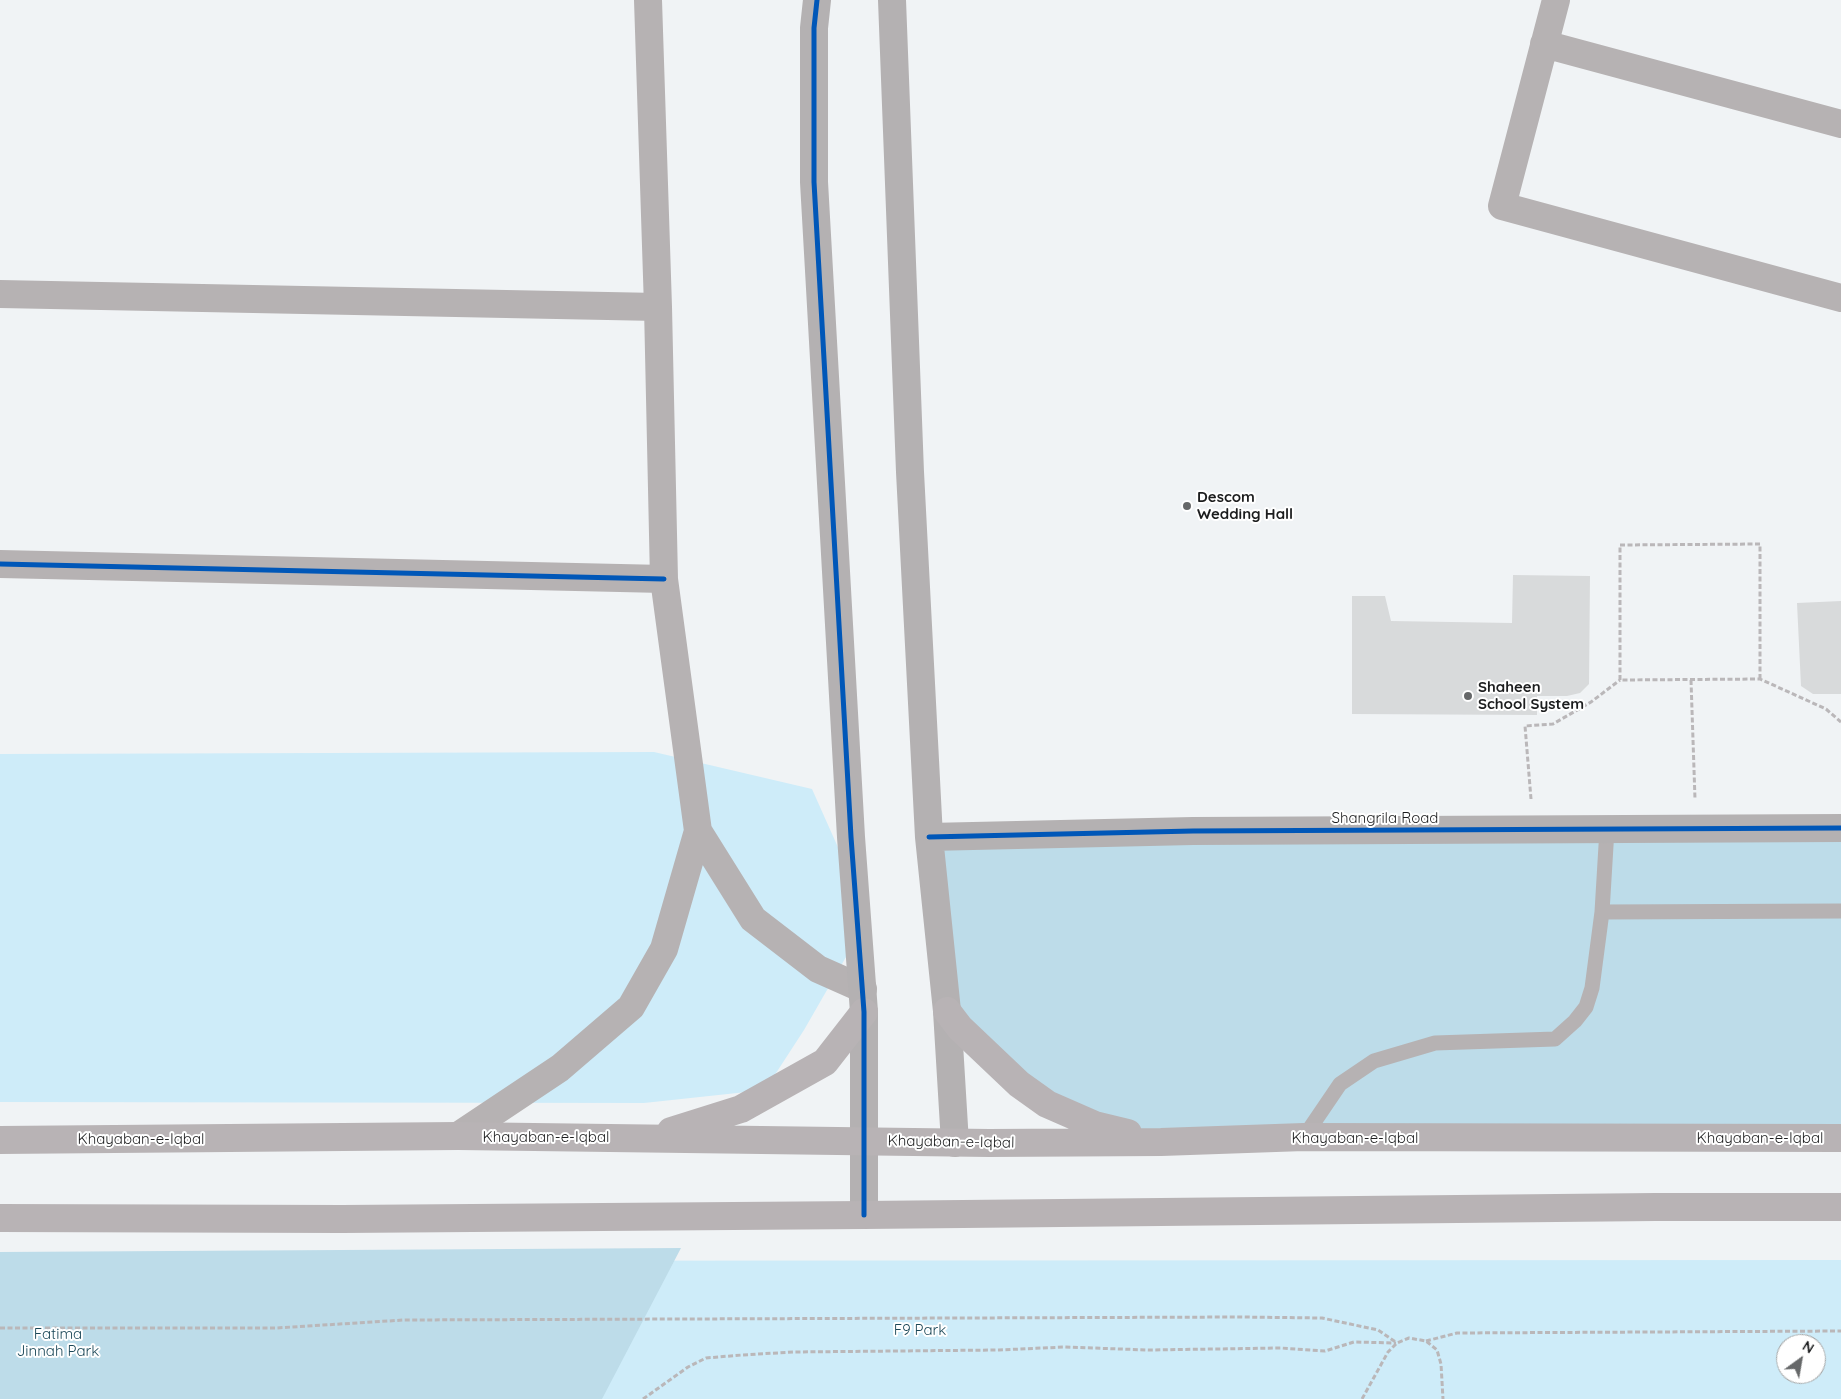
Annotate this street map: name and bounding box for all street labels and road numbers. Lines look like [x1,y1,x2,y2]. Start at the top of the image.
street label: Shangrila Road [1332,809,1438,827]
street label: Khayaban-e-Iqbal [483,1128,609,1146]
street label: Khayaban-e-Iqbal [1292,1129,1418,1147]
street label: Khayaban-e-Iqbal [1697,1129,1823,1147]
street label: Khayaban-e-Iqbal [78,1130,204,1148]
street label: Khayaban-e-Iqbal [887,1132,1015,1152]

